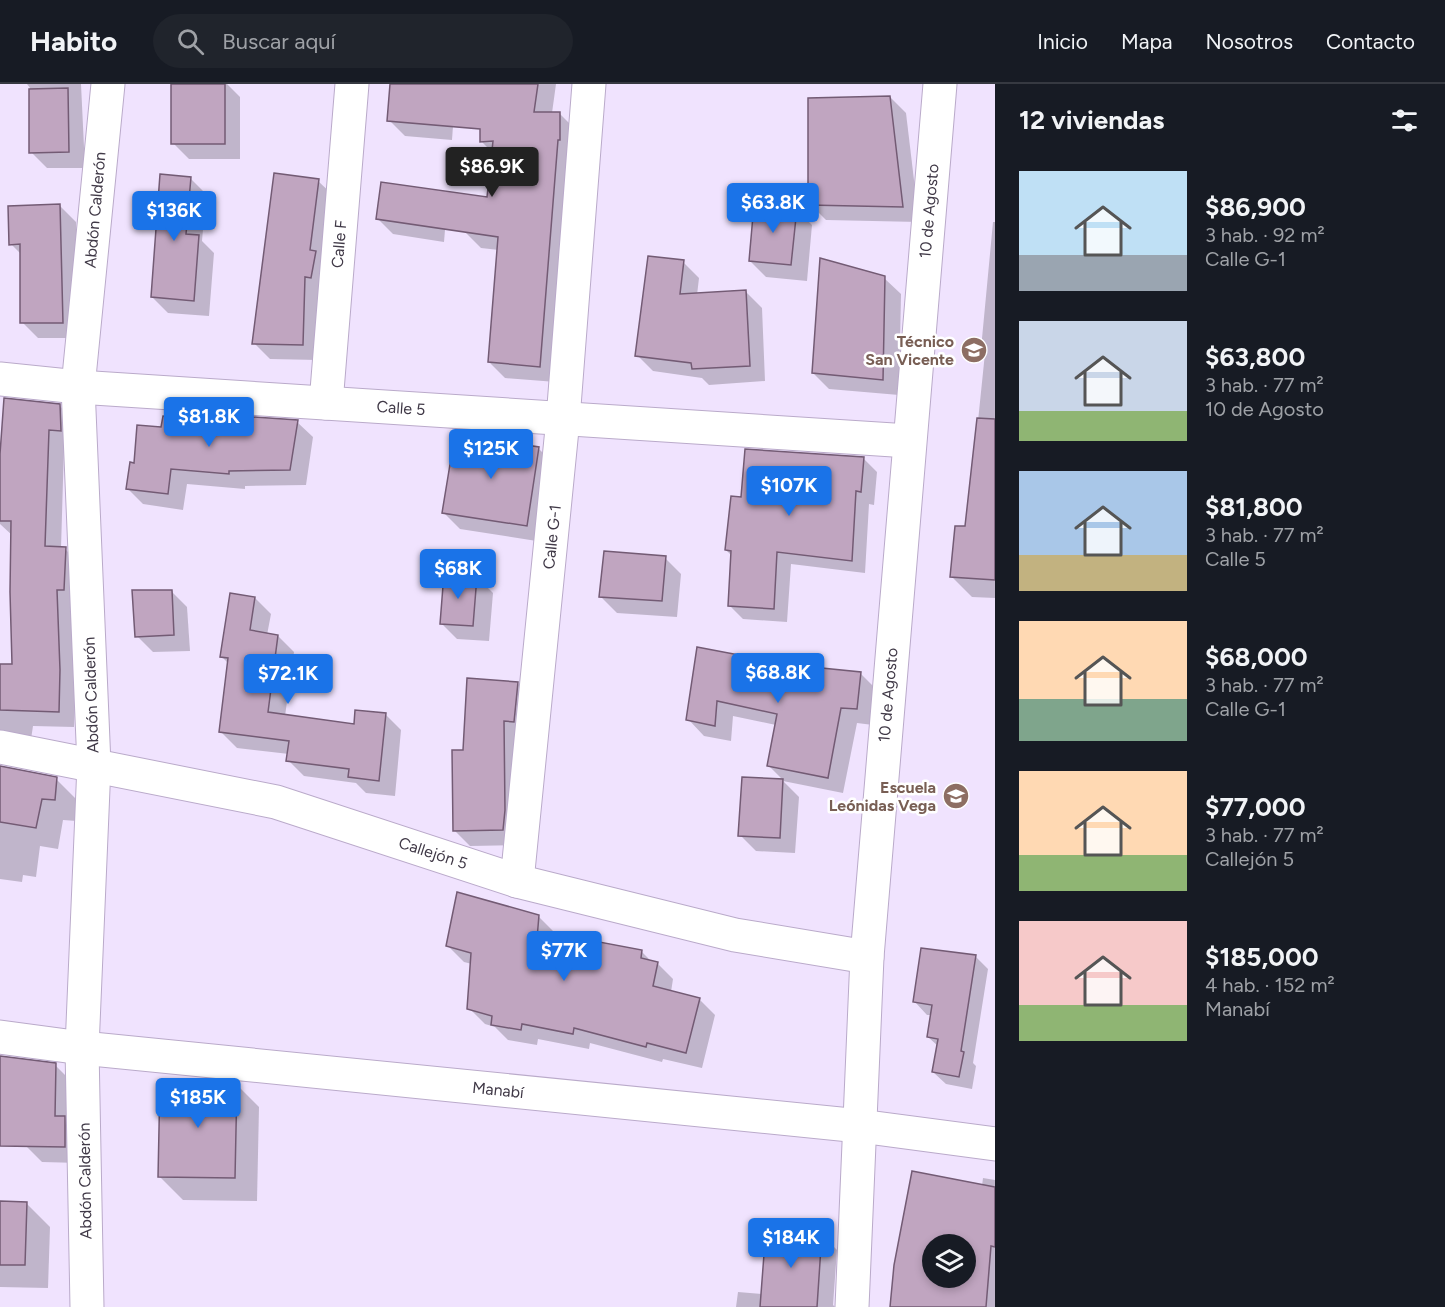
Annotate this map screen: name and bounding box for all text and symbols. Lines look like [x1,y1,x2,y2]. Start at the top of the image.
search box [153,14,573,68]
text: Habito [30,24,117,58]
icon: search [174,25,207,58]
text: Buscar aquí [222,28,336,55]
text: Inicio [1037,29,1088,54]
text: Mapa [1121,29,1173,54]
text: Nosotros [1206,29,1293,54]
text: Contacto [1326,29,1415,54]
text: 12 viviendas [1019,104,1164,136]
icon: filters [1388,104,1421,137]
pin: $86.9K [443,147,541,198]
street label: Abdón Calderón [80,151,110,269]
text: $86.9K [460,154,524,178]
street label: 10 de Agosto [915,163,943,259]
pin: $63.8K [724,183,822,234]
text: $63.8K [741,190,805,214]
pin: $136K [132,191,216,242]
text: $86,900 [1205,191,1306,223]
icon: home [1067,195,1139,267]
text: $136K [146,198,202,222]
street label: Calle F [327,219,351,269]
text: 3 hab. · 92 m² [1205,223,1325,247]
text: Calle G-1 [1205,247,1286,271]
place label: Técnico San Vicente [865,332,954,369]
school or university icon: Técnico San Vicente [959,335,989,365]
text: $63,800 [1205,341,1305,373]
icon: home [1067,345,1139,417]
text: 3 hab. · 77 m² [1205,373,1324,397]
pin: $81.8K [160,397,258,448]
street label: Calle 5 [376,397,426,419]
text: 10 de Agosto [1205,397,1324,421]
text: $81.8K [178,404,240,428]
pin: $125K [449,429,533,480]
text: $125K [463,436,519,460]
pin: $107K [747,466,831,517]
text: $107K [761,473,817,497]
text: $81,800 [1205,491,1303,523]
icon: home [1067,495,1139,567]
street label: Calle G-1 [539,504,565,570]
text: 3 hab. · 77 m² [1205,523,1324,547]
text: Calle 5 [1205,547,1266,571]
pin: $68K [422,549,494,600]
text: $68K [434,556,482,580]
street label: Abdón Calderón [79,636,103,754]
text: $68,000 [1205,641,1308,673]
icon: home [1067,645,1139,717]
street label: 10 de Agosto [874,647,902,743]
pin: $68.8K [729,653,827,704]
pin: $72.1K [239,654,337,705]
text: $68.8K [745,660,811,684]
text: $72.1K [258,661,318,685]
text: 3 hab. · 77 m² [1205,673,1324,697]
text: Calle G-1 [1205,697,1286,721]
place label: Escuela Leónidas Vega [829,778,936,815]
school or university icon: Escuela Leónidas Vega [941,781,971,811]
text: $77,000 [1205,791,1306,823]
icon: home [1067,795,1139,867]
text: 3 hab. · 77 m² [1205,823,1324,847]
street label: Callejón 5 [396,833,470,873]
text: Callejón 5 [1205,847,1294,871]
pin: $77K [528,931,600,982]
text: $77K [541,938,587,962]
text: $185,000 [1205,941,1319,973]
icon: home [1067,945,1139,1017]
text: 4 hab. · 152 m² [1205,973,1335,997]
text: Manabí [1205,997,1270,1021]
pin: $185K [156,1078,240,1129]
street label: Manabí [471,1078,526,1102]
text: $185K [170,1085,226,1109]
street label: Abdón Calderón [74,1122,96,1240]
pin: $184K [749,1218,833,1269]
text: $184K [762,1225,820,1249]
map controls [922,1234,976,1288]
button: layers [922,1234,976,1288]

